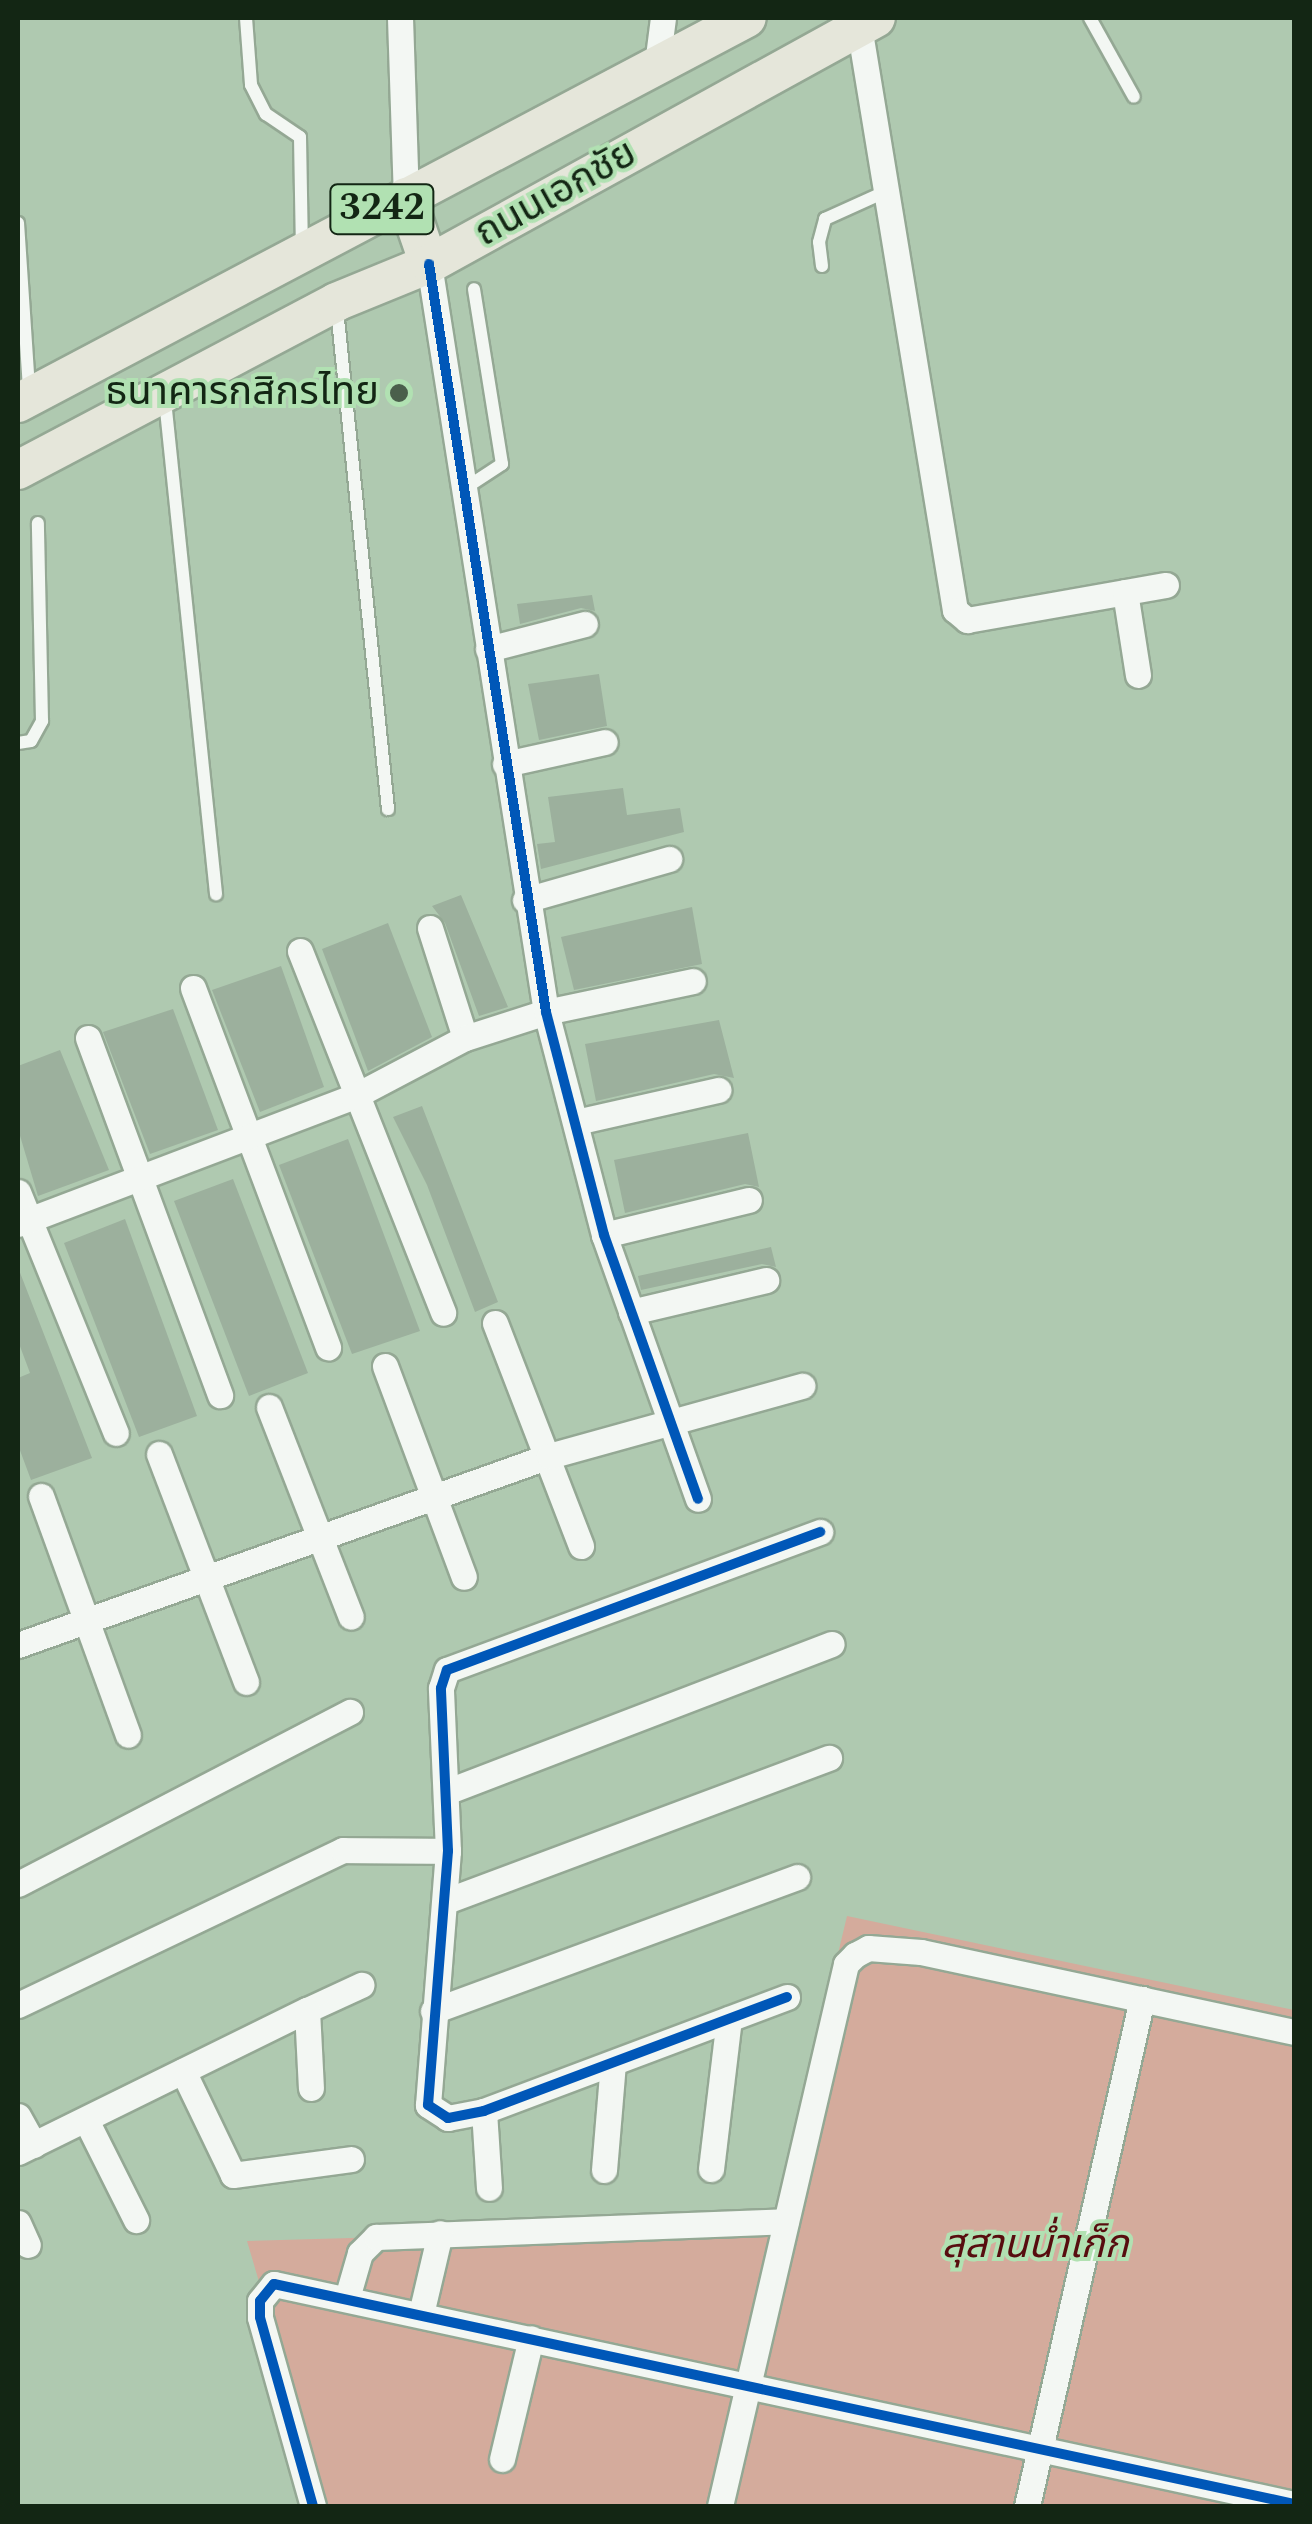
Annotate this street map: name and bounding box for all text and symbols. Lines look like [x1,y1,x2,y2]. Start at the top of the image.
street label: ถนนเอกชัย [467,130,645,258]
road number: 3242 [327,176,437,242]
place label: ธนาคารกสิกรไทย [105,369,379,417]
marker: ธนาคารกสิกรไทย [388,382,410,404]
park label: สุสานน่ำเก็ก [941,2222,1129,2270]

